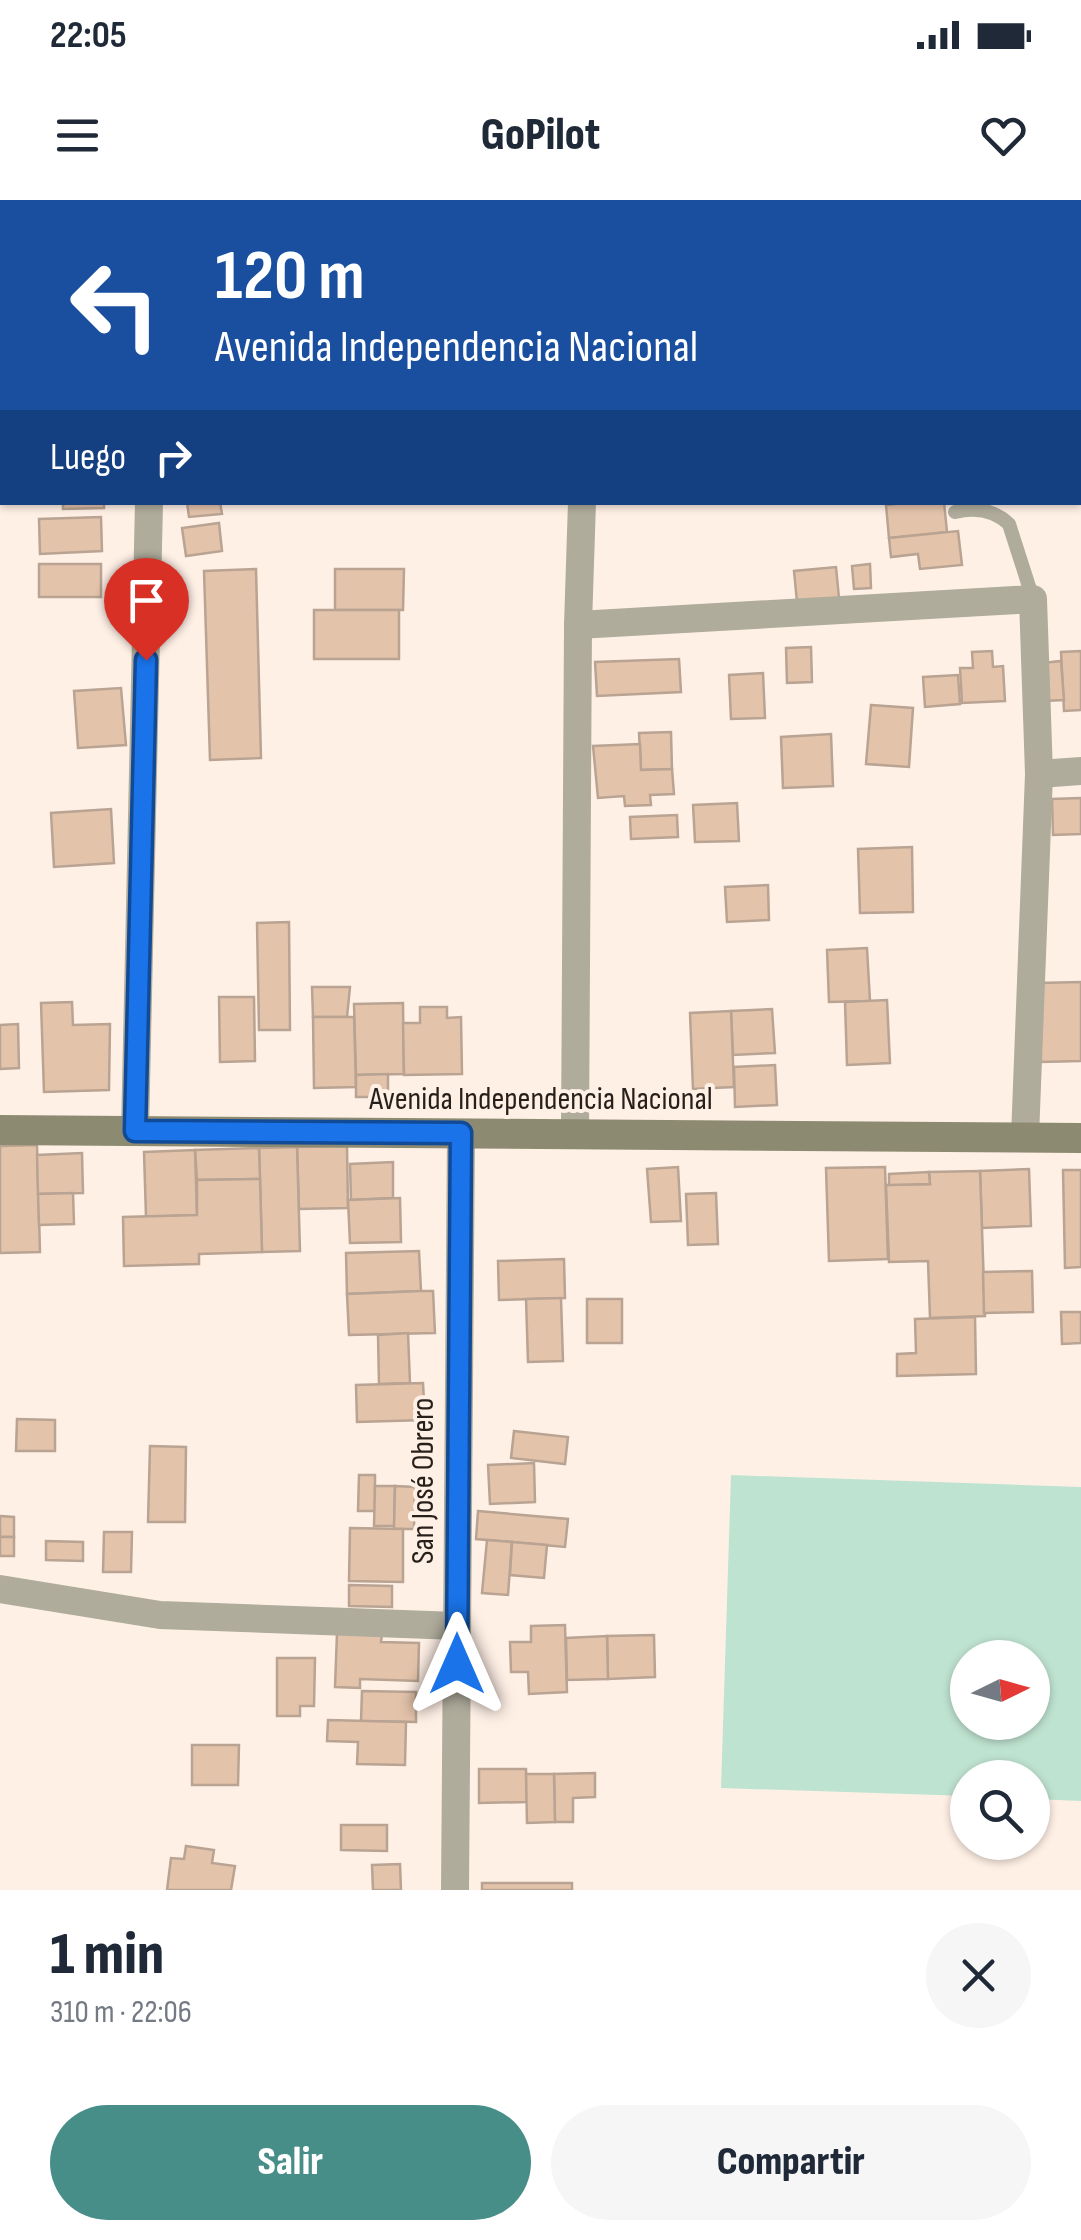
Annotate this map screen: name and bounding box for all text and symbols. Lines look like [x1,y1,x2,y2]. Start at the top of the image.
text: 22:05 [50,13,127,58]
icon: menu [50,108,105,163]
text: GoPilot [481,108,600,163]
icon: heart [976,108,1031,163]
text: 120 m [215,235,365,319]
icon: left [50,240,180,370]
text: Avenida Independencia Nacional [215,320,698,375]
icon: right [146,430,201,485]
text: Luego [50,435,126,480]
pin [104,558,189,661]
icon: arrive [119,573,174,628]
street label: Avenida Independencia Nacional [368,1080,713,1119]
street label: San José Obrero [404,1398,443,1564]
position arrow [405,1612,509,1716]
north arrow [950,1640,1050,1740]
map controls [950,1640,1050,1860]
button: search [950,1760,1050,1860]
text: 1 min [50,1919,164,1991]
button: close [926,1923,1031,2028]
text: 310 m · 22:06 [50,1993,192,2032]
button: Salir [50,2105,531,2220]
button: Compartir [551,2105,1031,2220]

